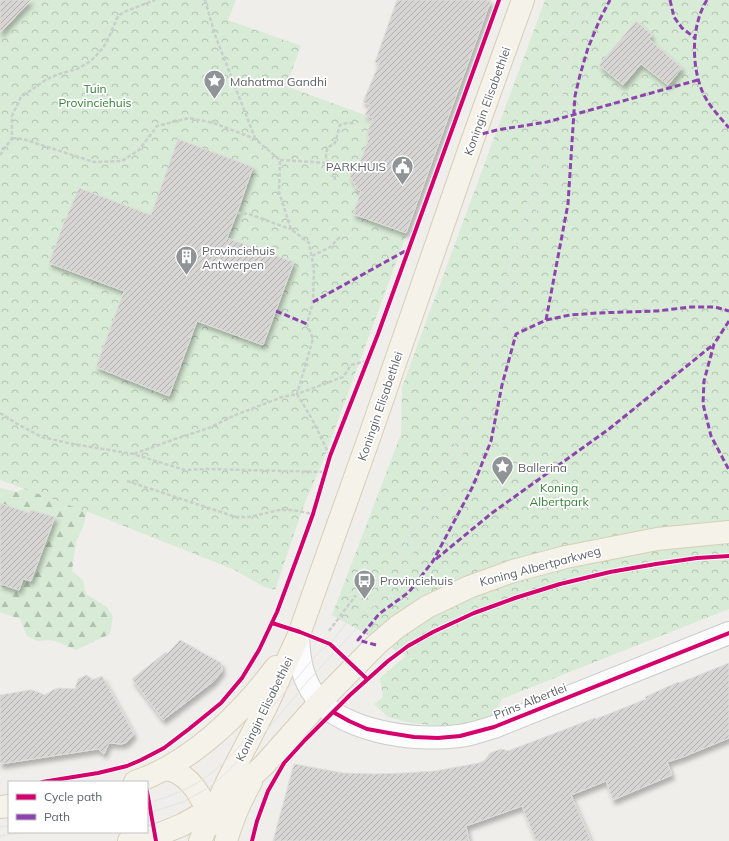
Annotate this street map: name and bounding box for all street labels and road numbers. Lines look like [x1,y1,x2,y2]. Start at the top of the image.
street label: Koningin Elisabethlei [460,44,514,157]
street label: Koningin Elisabethlei [354,349,406,463]
street label: Koning Albertparkweg [478,543,602,589]
street label: Koningin Elisabethlei [232,654,296,764]
street label: Prins Albertlei [491,679,569,722]

